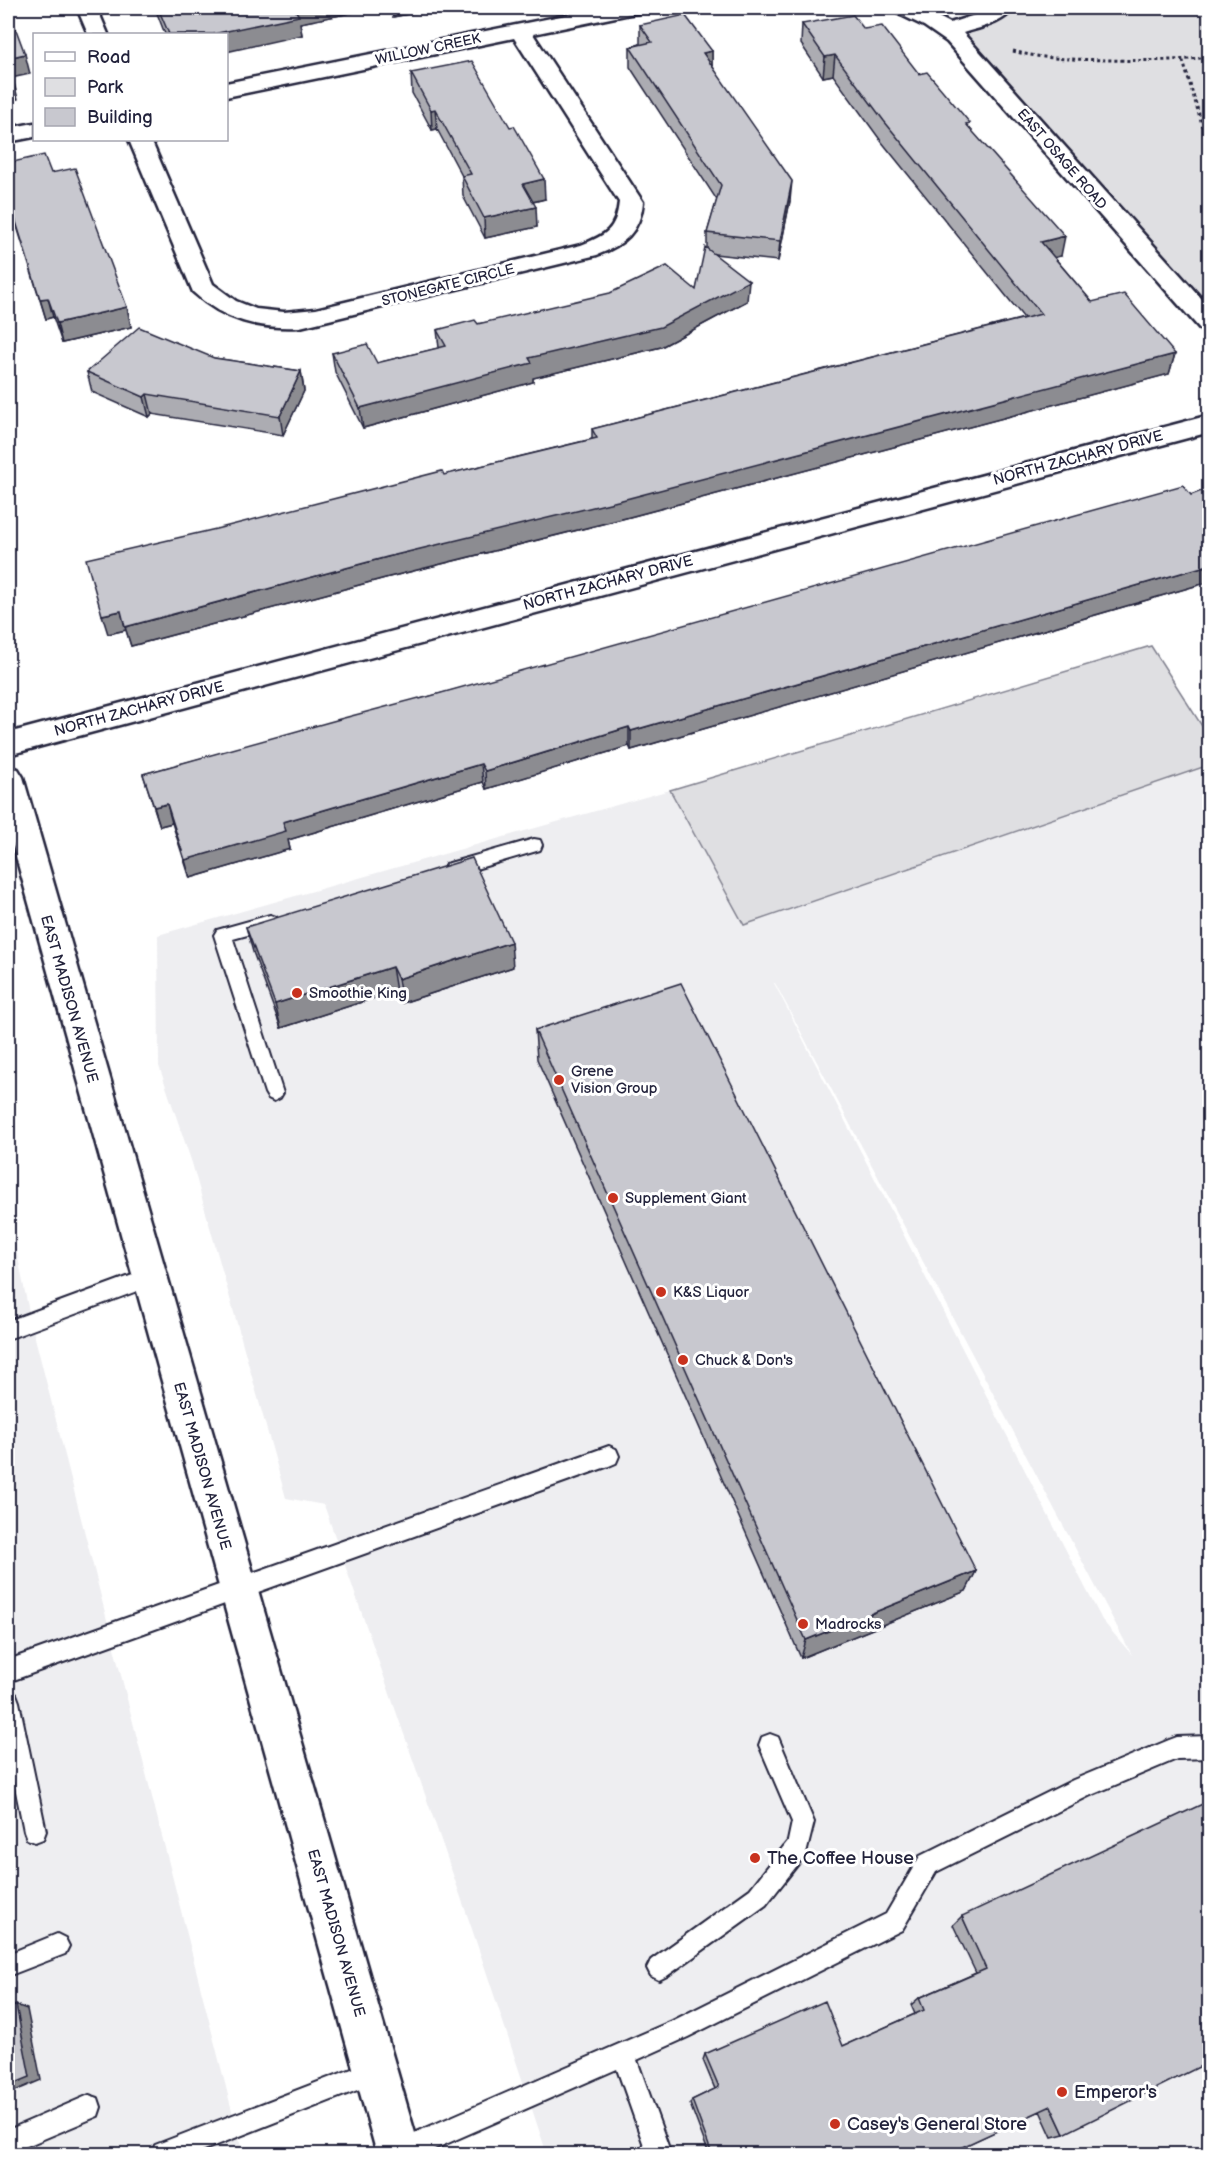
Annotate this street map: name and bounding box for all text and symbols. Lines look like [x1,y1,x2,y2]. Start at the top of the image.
street label: WILLOW CREEK [374,29,483,68]
legend [33,33,228,141]
text: Road [87,47,131,68]
text: Park [87,77,123,98]
street label: EAST OSAGE ROAD [1014,105,1110,213]
text: Building [87,107,153,128]
street label: STONEGATE CIRCLE [380,260,516,310]
street label: NORTH ZACHARY DRIVE [991,426,1165,490]
street label: NORTH ZACHARY DRIVE [521,551,695,615]
street label: NORTH ZACHARY DRIVE [52,677,226,741]
street label: EAST MADISON AVENUE [36,913,102,1085]
place label: Smoothie King [309,984,407,1003]
marker: Smoothie King [290,986,304,1000]
place label: Grene Vision Group [571,1062,658,1098]
marker: Grene Vision Group [552,1073,566,1087]
place label: Supplement Giant [625,1189,747,1208]
marker: Supplement Giant [606,1191,620,1205]
place label: K&S Liquor [673,1283,750,1302]
marker: K&S Liquor [654,1285,668,1299]
place label: Chuck & Don's [695,1351,793,1370]
marker: Chuck & Don's [676,1353,690,1367]
street label: EAST MADISON AVENUE [169,1380,235,1552]
place label: Madrocks [815,1615,882,1634]
marker: Madrocks [796,1617,810,1631]
street label: EAST MADISON AVENUE [303,1847,369,2019]
place label: The Coffee House [767,1848,914,1869]
marker: The Coffee House [748,1851,762,1865]
place label: Emperor's [1074,2082,1157,2103]
marker: Emperor's [1055,2085,1069,2099]
place label: Casey's General Store [847,2114,1027,2135]
marker: Casey's General Store [828,2117,842,2131]

